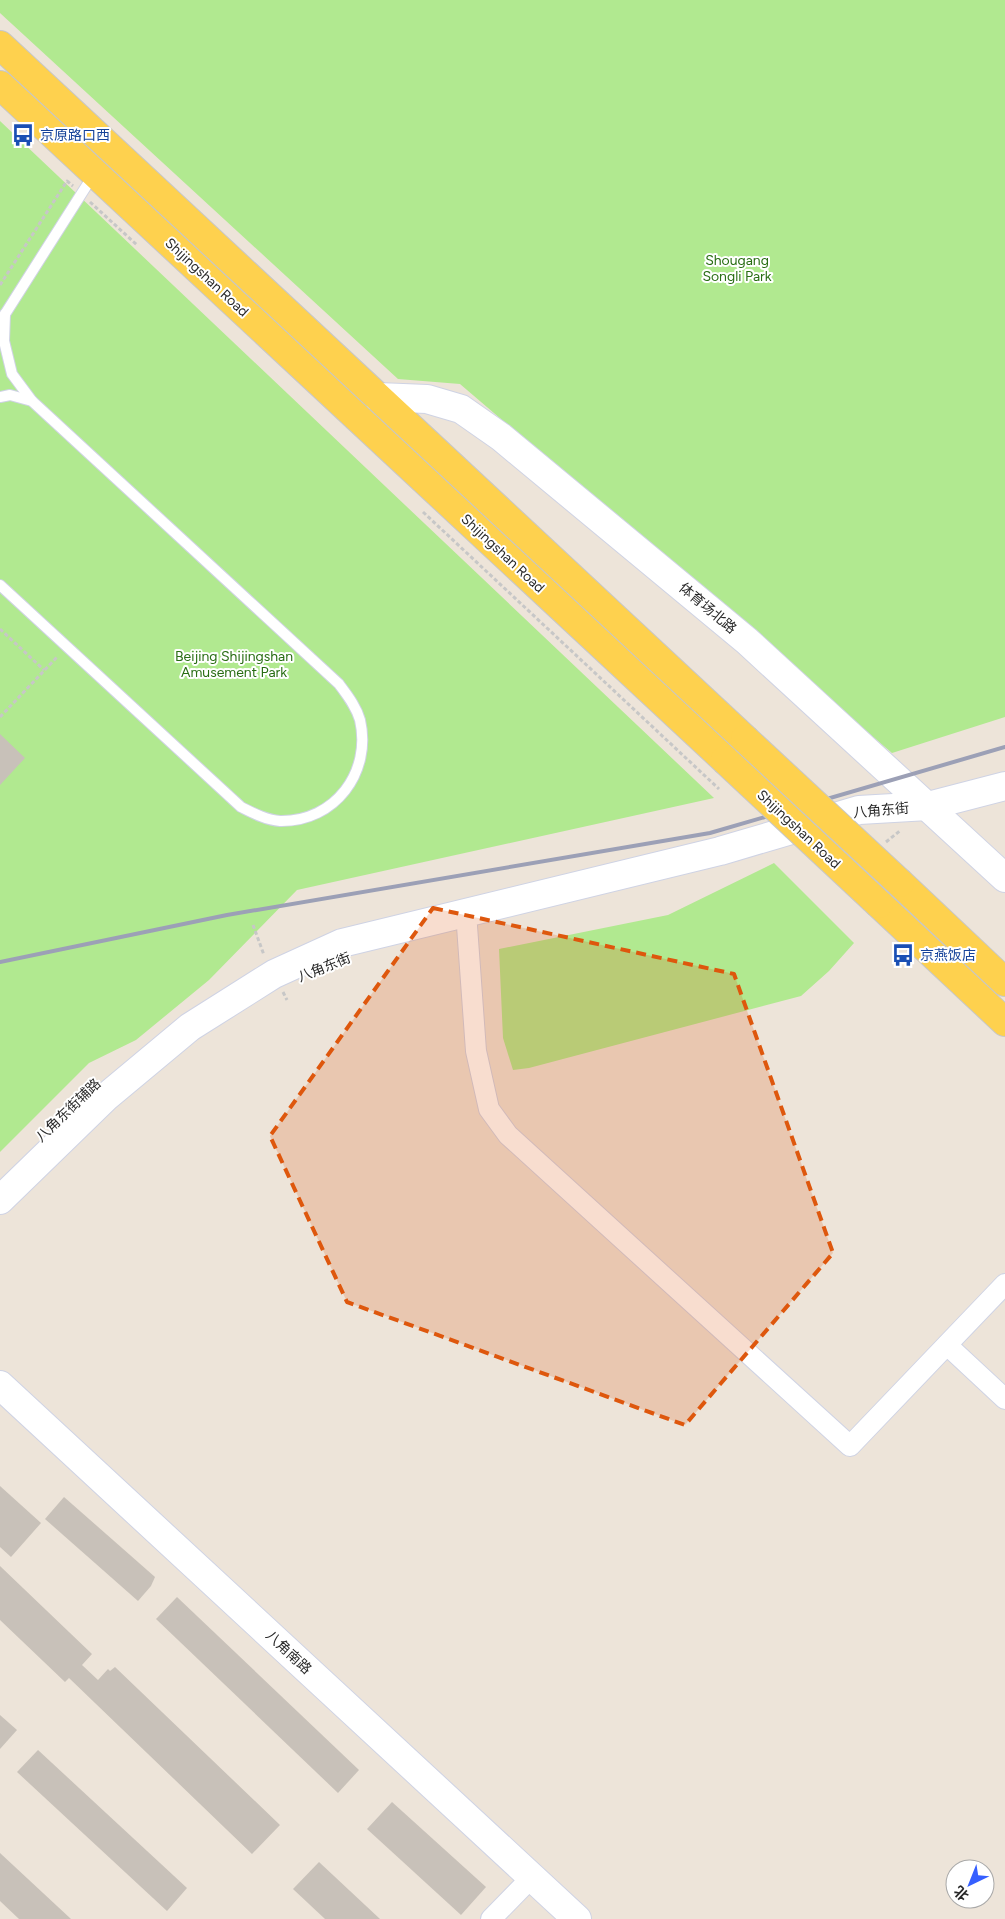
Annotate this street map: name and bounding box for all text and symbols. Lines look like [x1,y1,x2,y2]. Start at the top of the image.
bus stop icon: 京原路口西 [10,122,36,148]
place label: 京原路口西 [40,127,110,144]
street label: Shijingshan Road [161,234,252,320]
park label: Shougang Songli Park [702,252,772,285]
street label: Shijingshan Road [457,510,548,596]
street label: 体育场北路 [675,579,740,637]
park label: Beijing Shijingshan Amusement Park [175,648,293,681]
street label: Shijingshan Road [753,786,844,872]
street label: 八角东街 [852,800,910,821]
bus stop icon: 京燕饭店 [890,942,916,968]
place label: 京燕饭店 [920,947,976,964]
street label: 八角东街 [295,949,353,986]
street label: 八角东街辅路 [32,1075,104,1146]
street label: 八角南路 [262,1627,315,1678]
north arrow [945,1859,995,1909]
text: 北 [951,1882,972,1904]

